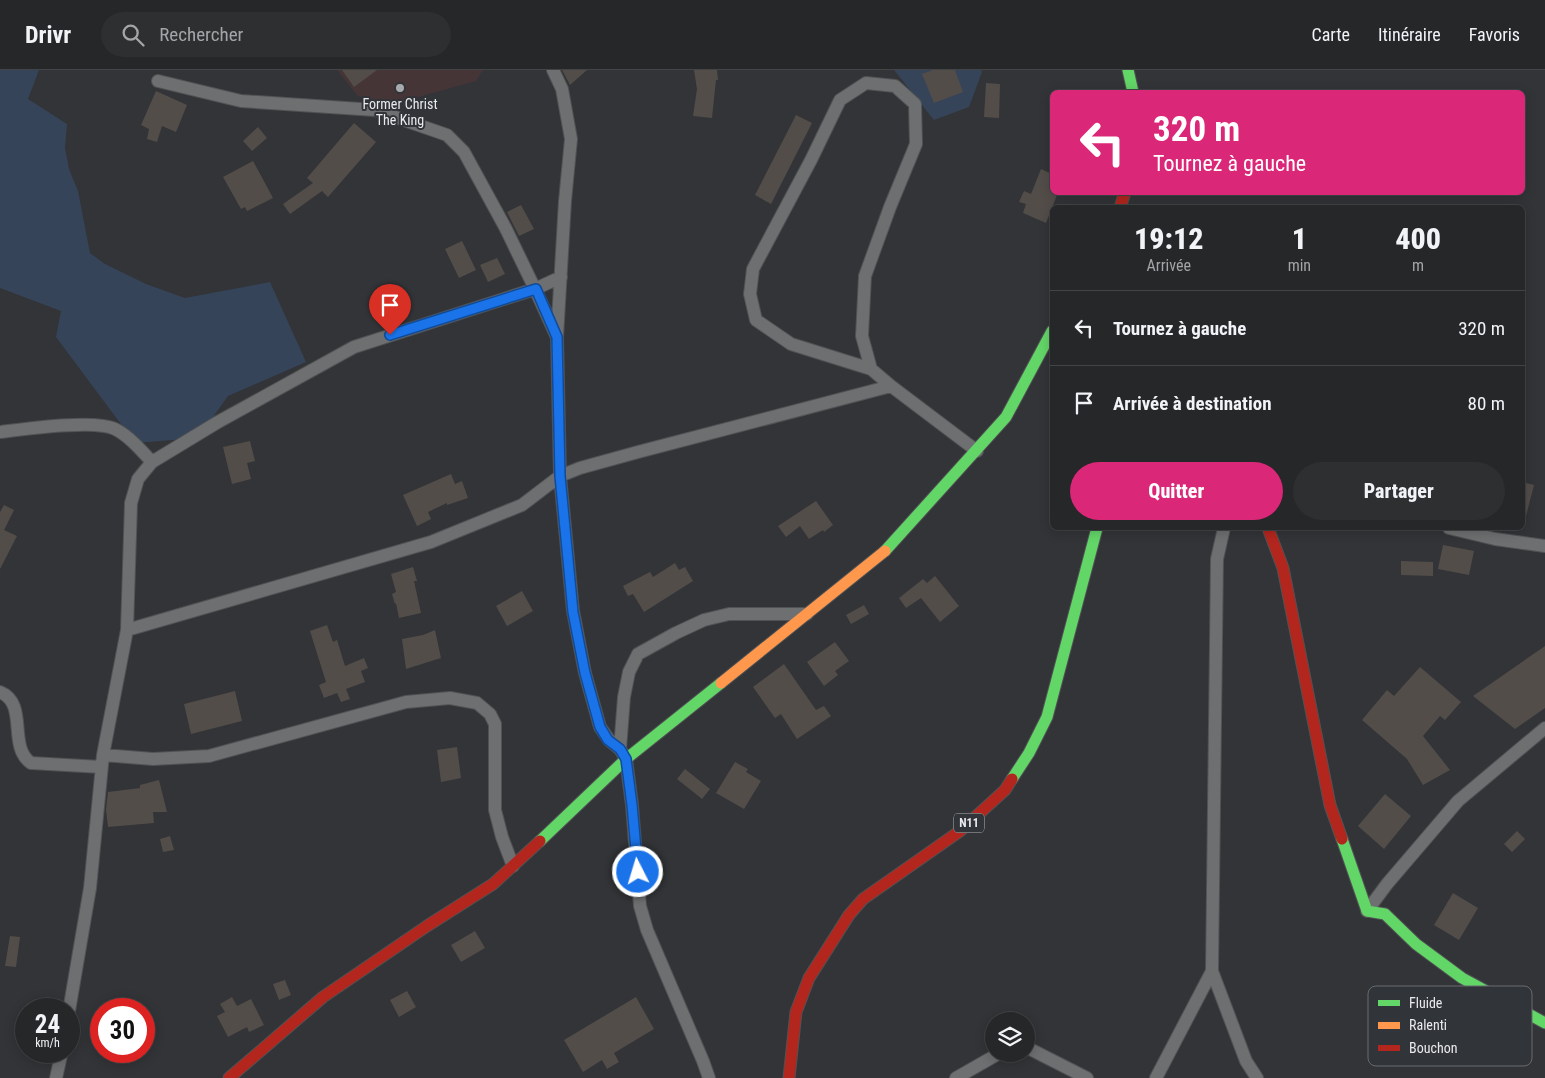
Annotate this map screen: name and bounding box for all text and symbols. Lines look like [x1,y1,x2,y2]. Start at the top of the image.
search box [101,12,451,57]
text: Drivr [25,21,71,49]
icon: search [119,21,147,49]
text: Rechercher [159,23,243,46]
text: Carte [1311,24,1350,45]
text: Itinéraire [1378,24,1441,45]
text: Favoris [1469,24,1520,45]
marker: Former Christ The King [394,82,406,94]
place label: Former Christ The King [362,96,438,128]
text: 320 m [1153,109,1240,150]
icon: left [1070,110,1135,175]
text: Tournez à gauche [1153,151,1306,176]
text: 19:12 [1134,221,1204,256]
text: 1 [1292,221,1307,256]
text: 400 [1395,221,1441,256]
text: Arrivée [1147,256,1191,275]
text: min [1288,256,1311,275]
text: m [1412,256,1424,275]
pin [369,284,411,335]
icon: arrive [376,291,404,319]
icon: left [1070,314,1098,342]
text: Tournez à gauche [1113,317,1246,340]
text: 320 m [1458,317,1505,340]
icon: arrive [1070,389,1098,417]
text: Arrivée à destination [1113,392,1272,415]
text: 80 m [1468,392,1505,415]
button: Quitter [1070,462,1283,520]
button: Partager [1293,462,1505,520]
road number: N11 [954,814,984,832]
position arrow [611,845,663,897]
legend [1368,986,1532,1066]
text: Fluide [1409,995,1443,1011]
speed limit sign: 30 [90,998,155,1063]
text: 24 [35,1010,60,1039]
map controls [985,1012,1035,1062]
button: layers [985,1012,1035,1062]
text: Ralenti [1409,1017,1447,1033]
text: km/h [35,1036,60,1050]
text: Bouchon [1409,1040,1457,1056]

